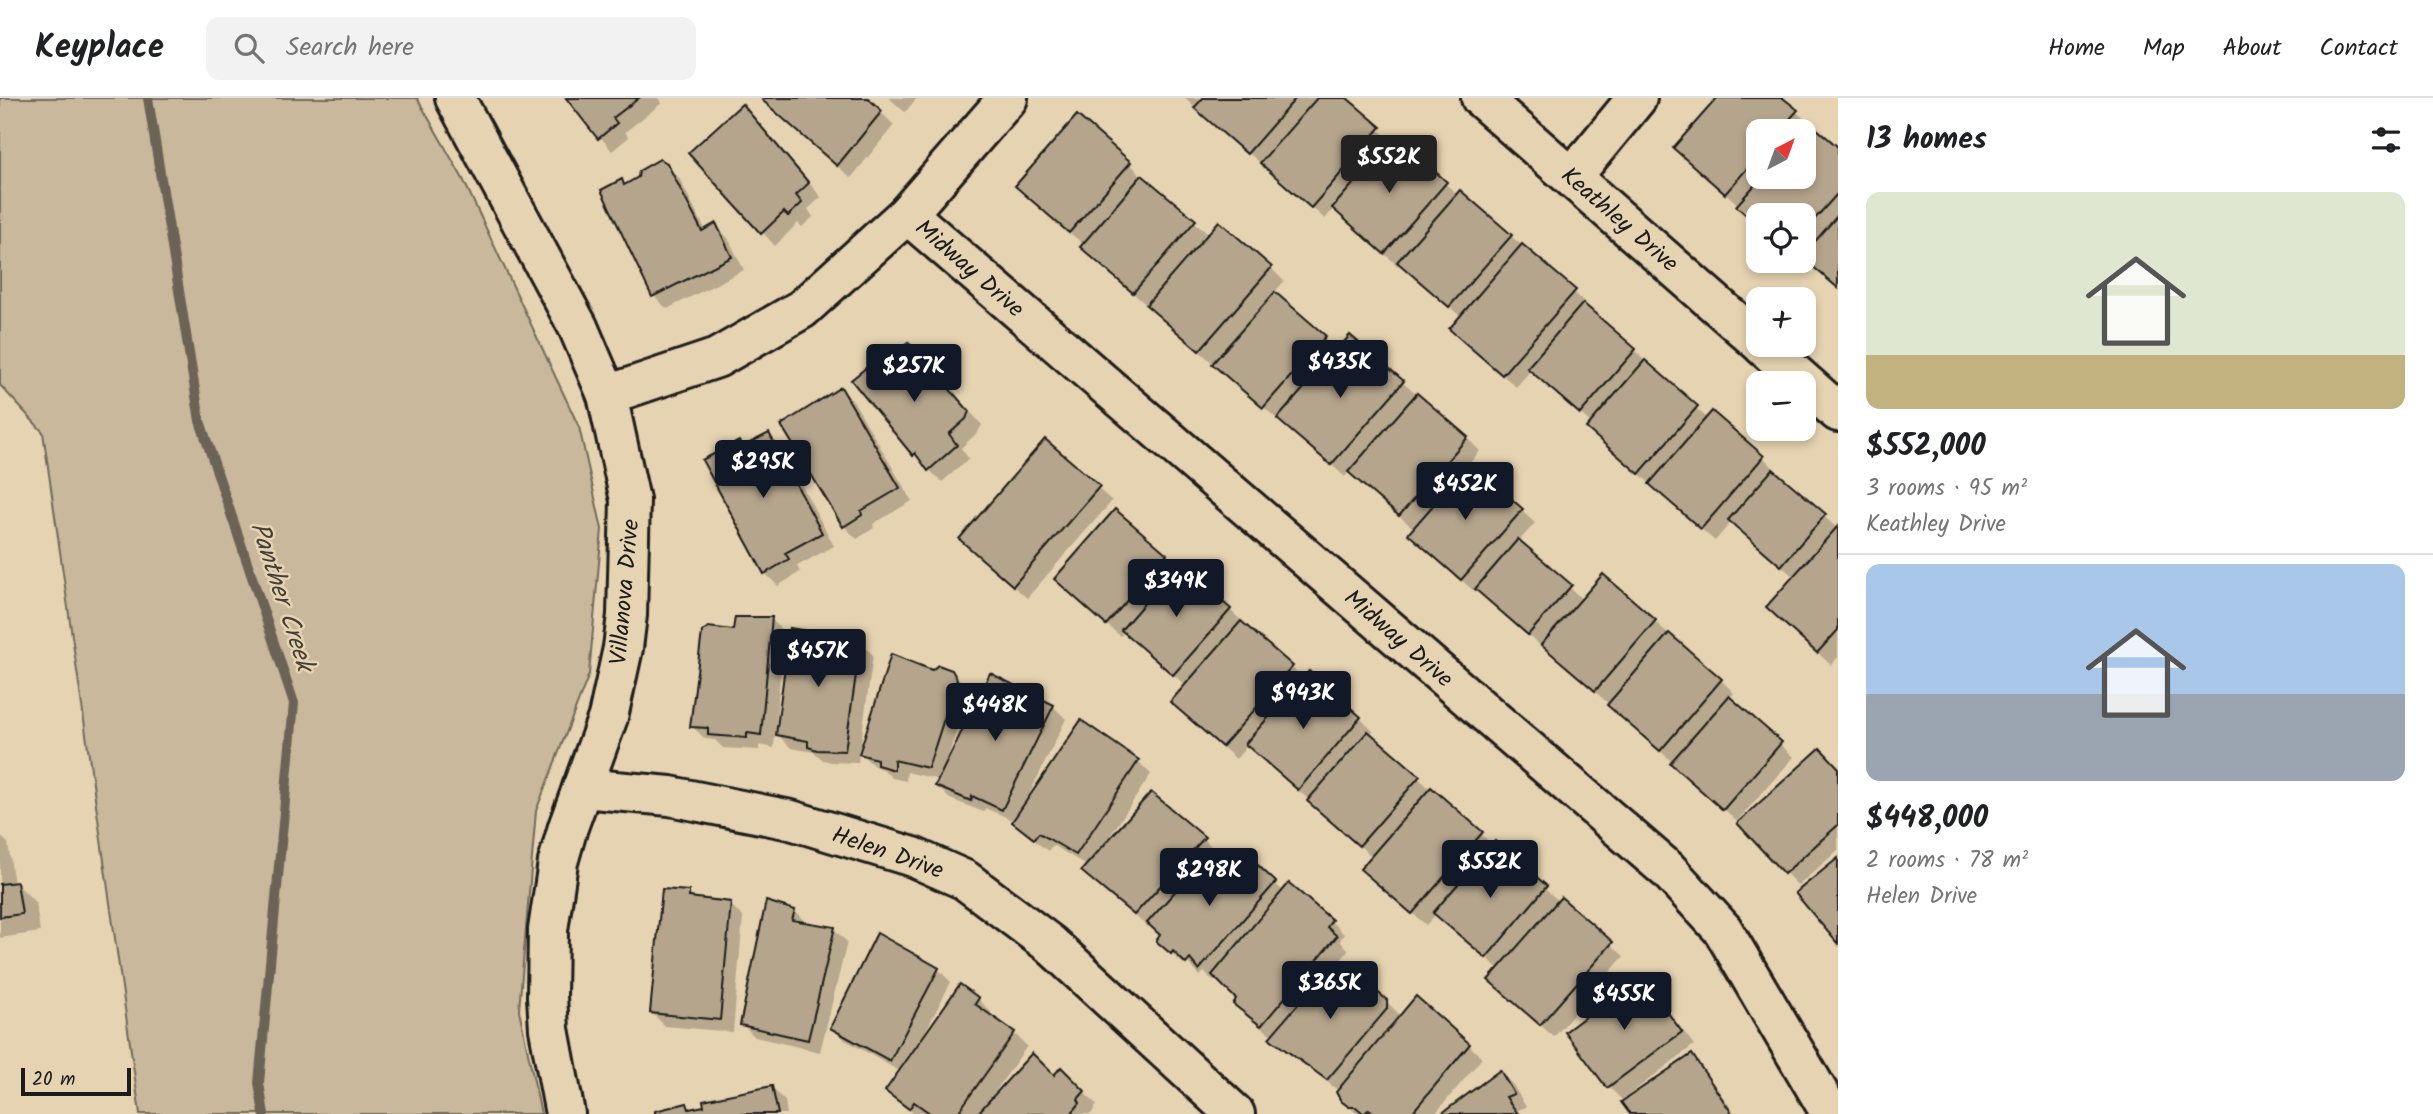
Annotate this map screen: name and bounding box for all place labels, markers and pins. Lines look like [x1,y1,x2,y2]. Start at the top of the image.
pin: $552K [1340,136,1438,195]
pin: $435K [1291,341,1389,400]
pin: $257K [865,344,963,404]
pin: $295K [714,440,812,500]
pin: $452K [1416,462,1514,522]
pin: $349K [1127,560,1225,619]
pin: $457K [769,630,867,689]
pin: $943K [1254,672,1352,731]
pin: $448K [946,684,1044,743]
pin: $552K [1441,840,1539,900]
pin: $298K [1160,848,1258,908]
pin: $365K [1281,962,1379,1021]
pin: $455K [1575,972,1673,1032]

